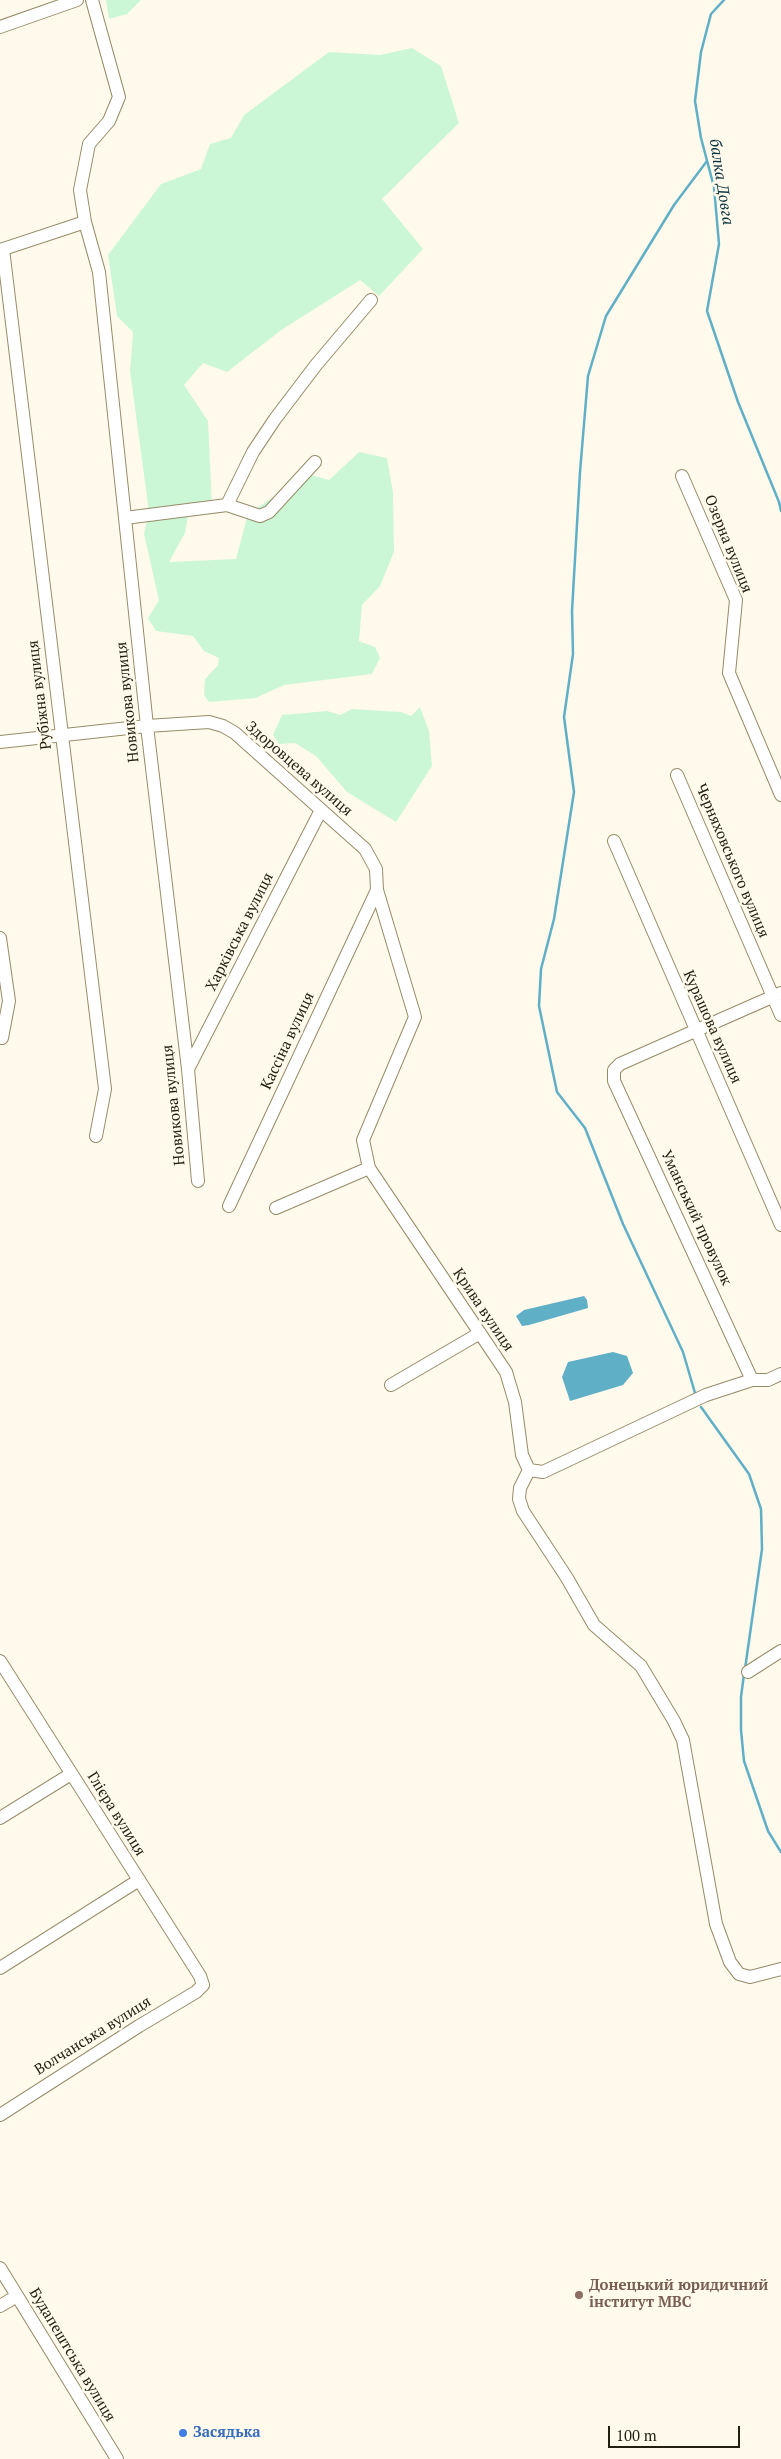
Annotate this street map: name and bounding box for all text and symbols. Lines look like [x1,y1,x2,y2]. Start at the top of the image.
water label: балка Довга [705,138,737,226]
street label: Озерна вулиця [700,492,756,596]
street label: Рубіжна вулиця [24,639,56,751]
street label: Новикова вулиця [113,641,143,763]
street label: Здоровцева вулиця [242,718,356,820]
street label: Черняховського вулиця [691,781,773,941]
street label: Харківська вулиця [202,870,278,994]
street label: Курашова вулиця [679,968,745,1086]
street label: Кассіна вулиця [258,989,318,1093]
street label: Новикова вулиця [159,1044,189,1166]
street label: Уманський провулок [657,1148,735,1288]
street label: Крива вулиця [449,1265,517,1355]
street label: Глієра вулиця [83,1769,149,1859]
street label: Волчанська вулиця [31,1993,155,2079]
place label: Донецький юридичний інститут МВС [589,2277,768,2312]
street label: Будапештська вулиця [25,2285,119,2425]
marker: Донецький юридичний інститут МВС [573,2289,585,2301]
scale bar [611,2416,744,2448]
place label: Засядька [193,2424,261,2442]
text: 100 m [616,2425,657,2445]
marker: Засядька [177,2427,189,2439]

